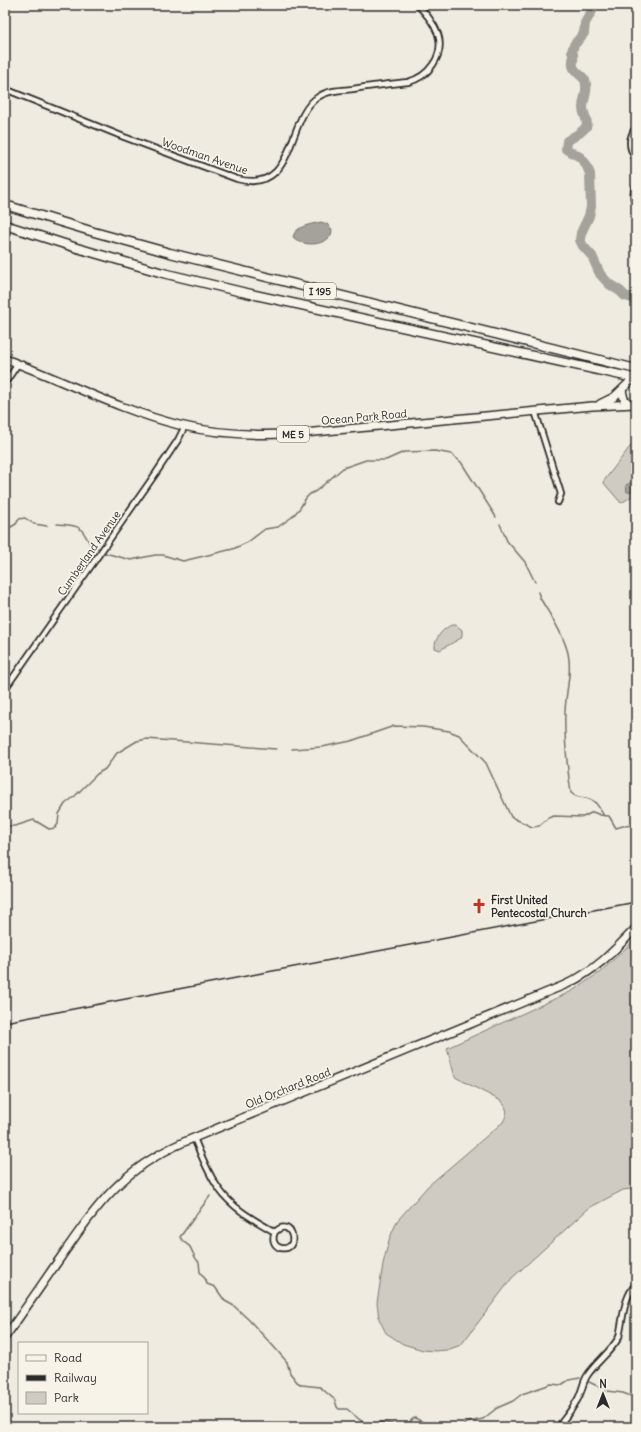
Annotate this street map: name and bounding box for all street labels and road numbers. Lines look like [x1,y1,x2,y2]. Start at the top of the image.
street label: Woodman Avenue [160,135,250,177]
road number: I 195 [304,283,336,299]
street label: Ocean Park Road [320,406,408,428]
road number: ME 5 [277,426,309,442]
street label: Cumberland Avenue [54,508,124,598]
street label: Old Orchard Road [243,1064,333,1111]

